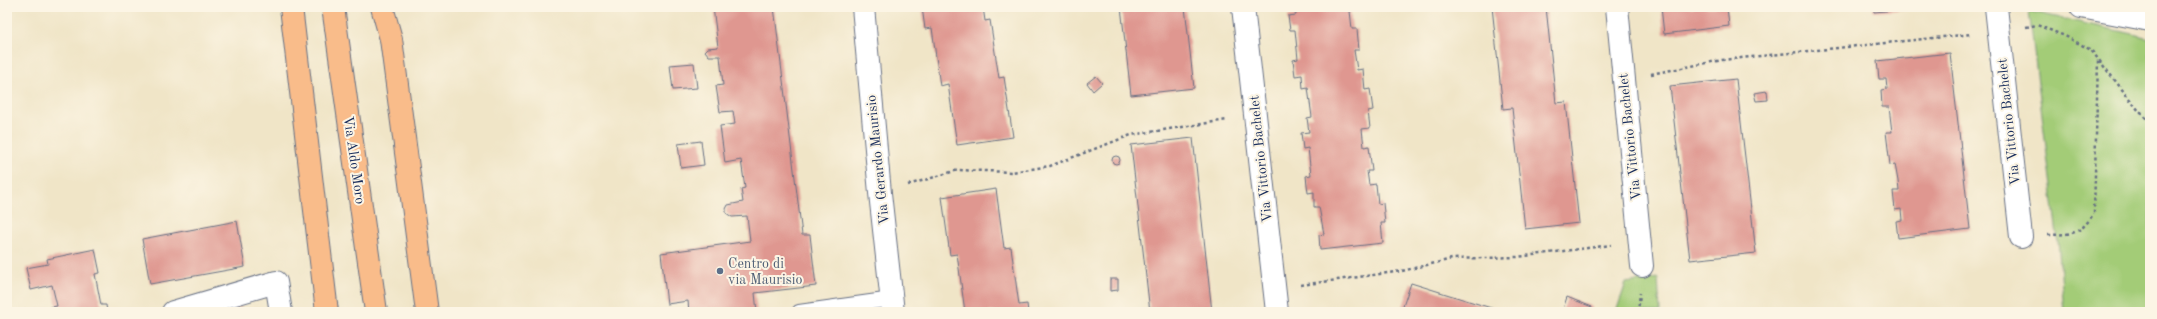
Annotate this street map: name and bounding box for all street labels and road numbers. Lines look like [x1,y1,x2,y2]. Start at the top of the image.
street label: Via Vittorio Bachelet [1995,58,2023,186]
street label: Via Vittorio Bachelet [1616,73,1644,201]
street label: Via Gerardo Maurisio [864,94,892,225]
street label: Via Vittorio Bachelet [1247,95,1275,223]
street label: Via Aldo Moro [341,115,367,205]

